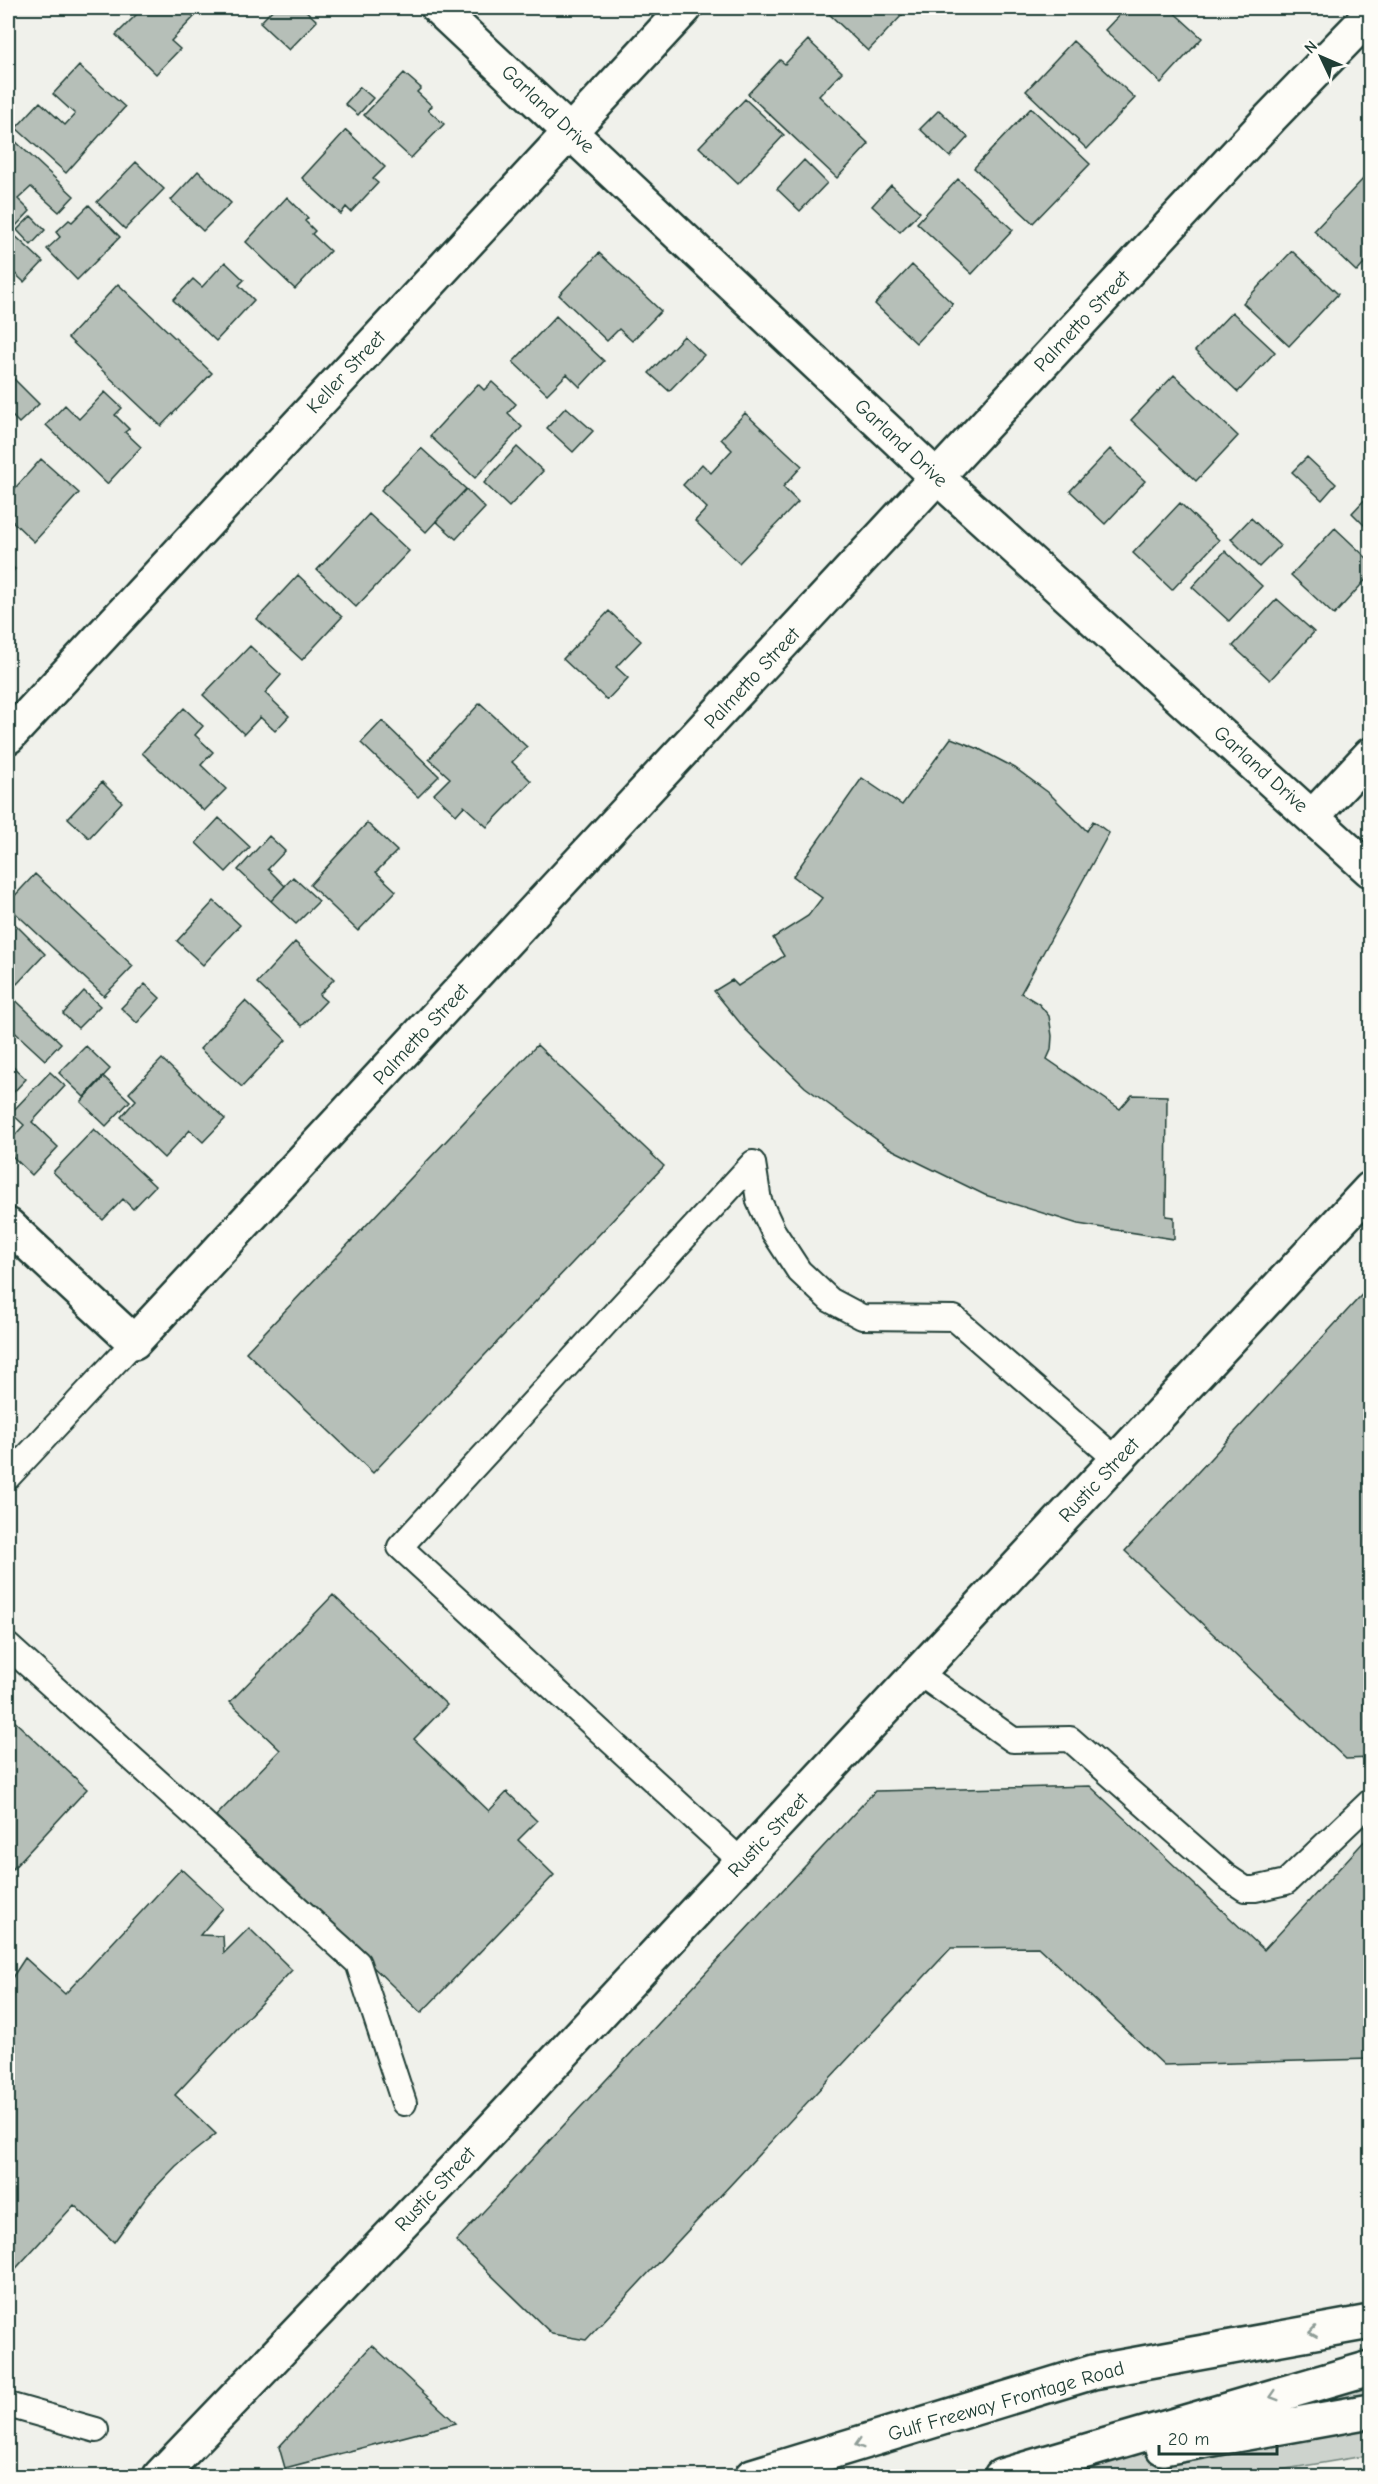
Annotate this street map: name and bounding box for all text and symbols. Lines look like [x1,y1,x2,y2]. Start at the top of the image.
north arrow [1291,27,1351,87]
text: N [1301,37,1321,57]
street label: Garland Drive [497,60,599,158]
street label: Palmetto Street [1029,265,1136,376]
street label: Keller Street [302,325,391,418]
street label: Garland Drive [850,394,952,492]
street label: Palmetto Street [699,622,806,733]
street label: Garland Drive [1209,721,1313,817]
street label: Palmetto Street [368,978,475,1089]
street label: Rustic Street [1054,1432,1145,1527]
street label: Rustic Street [723,1787,814,1882]
street label: Rustic Street [390,2141,481,2236]
one-way arrow [1308,2325,1317,2337]
street label: Gulf Freeway Frontage Road [885,2356,1127,2446]
one-way arrow [1269,2389,1280,2401]
scale bar [1159,2418,1278,2456]
text: 20 m [1168,2429,1209,2450]
one-way arrow [854,2437,865,2449]

